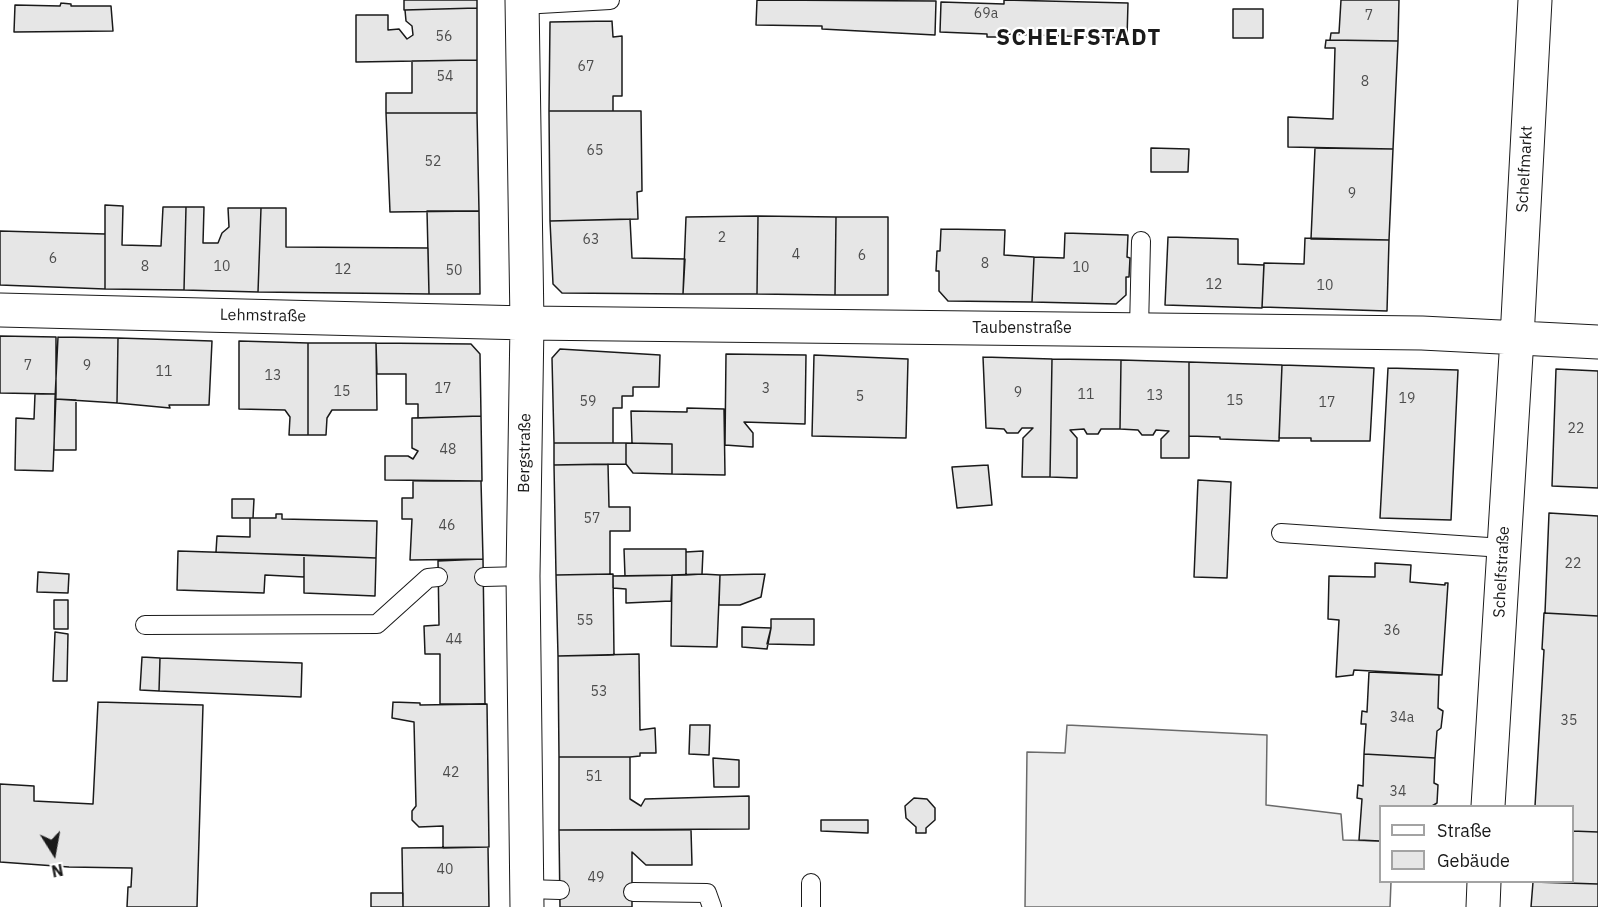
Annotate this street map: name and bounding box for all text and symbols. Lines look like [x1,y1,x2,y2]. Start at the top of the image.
house number: 69a [974,6,998,22]
house number: 7 [1365,8,1373,24]
district label: SCHELFSTADT [996,26,1162,52]
house number: 56 [436,29,452,45]
house number: 67 [578,59,594,75]
house number: 54 [437,69,453,85]
house number: 8 [1361,74,1369,90]
street label: Schelfmarkt [1513,125,1537,213]
house number: 65 [587,143,603,159]
house number: 52 [425,154,441,170]
house number: 9 [1348,186,1356,202]
house number: 2 [718,230,726,246]
house number: 63 [583,232,599,248]
house number: 4 [792,247,800,263]
house number: 6 [858,248,866,264]
house number: 6 [49,251,57,267]
house number: 8 [981,256,989,272]
house number: 8 [141,259,149,275]
house number: 10 [214,259,230,275]
house number: 10 [1073,260,1089,276]
house number: 12 [335,262,351,278]
house number: 50 [446,263,462,279]
house number: 12 [1206,277,1222,293]
house number: 10 [1317,278,1333,294]
street label: Lehmstraße [220,306,306,326]
street label: Taubenstraße [972,318,1072,338]
house number: 7 [24,358,32,374]
house number: 9 [83,358,91,374]
house number: 11 [156,364,172,380]
house number: 13 [265,368,281,384]
house number: 17 [435,381,451,397]
house number: 3 [762,381,770,397]
house number: 15 [334,384,350,400]
house number: 9 [1014,385,1022,401]
house number: 11 [1078,387,1094,403]
house number: 13 [1147,388,1163,404]
house number: 5 [856,389,864,405]
house number: 19 [1399,391,1415,407]
house number: 15 [1227,393,1243,409]
house number: 59 [580,394,596,410]
house number: 17 [1319,395,1335,411]
street label: Bergstraße [515,413,535,493]
house number: 22 [1568,421,1584,437]
house number: 48 [440,442,456,458]
house number: 57 [584,511,600,527]
house number: 46 [439,518,455,534]
street label: Schelfstraße [1490,526,1514,618]
house number: 22 [1565,556,1581,572]
house number: 55 [577,613,593,629]
house number: 36 [1384,623,1400,639]
house number: 44 [446,632,462,648]
house number: 53 [591,684,607,700]
house number: 34a [1390,710,1414,726]
house number: 35 [1561,713,1577,729]
house number: 42 [443,765,459,781]
house number: 51 [586,769,602,785]
house number: 34 [1390,784,1406,800]
legend [1379,805,1574,883]
text: Straße [1437,819,1491,842]
north arrow [24,823,84,883]
text: Gebäude [1437,849,1510,872]
text: N [50,860,65,882]
house number: 40 [437,862,453,878]
house number: 49 [588,870,604,886]

